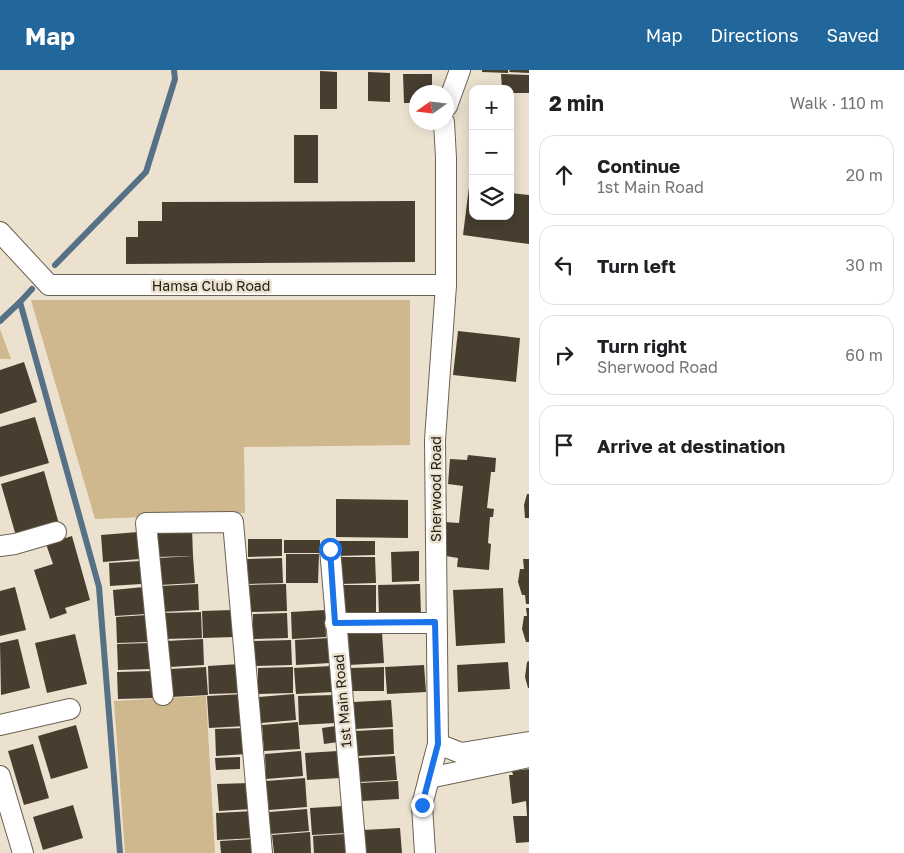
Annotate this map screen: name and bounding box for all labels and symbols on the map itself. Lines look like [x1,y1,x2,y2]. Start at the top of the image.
north arrow [409,85,454,130]
street label: Hamsa Club Road [152,277,270,294]
street label: Sherwood Road [427,436,444,542]
route start [319,538,342,561]
street label: 1st Main Road [329,654,355,748]
route end [411,794,434,817]

